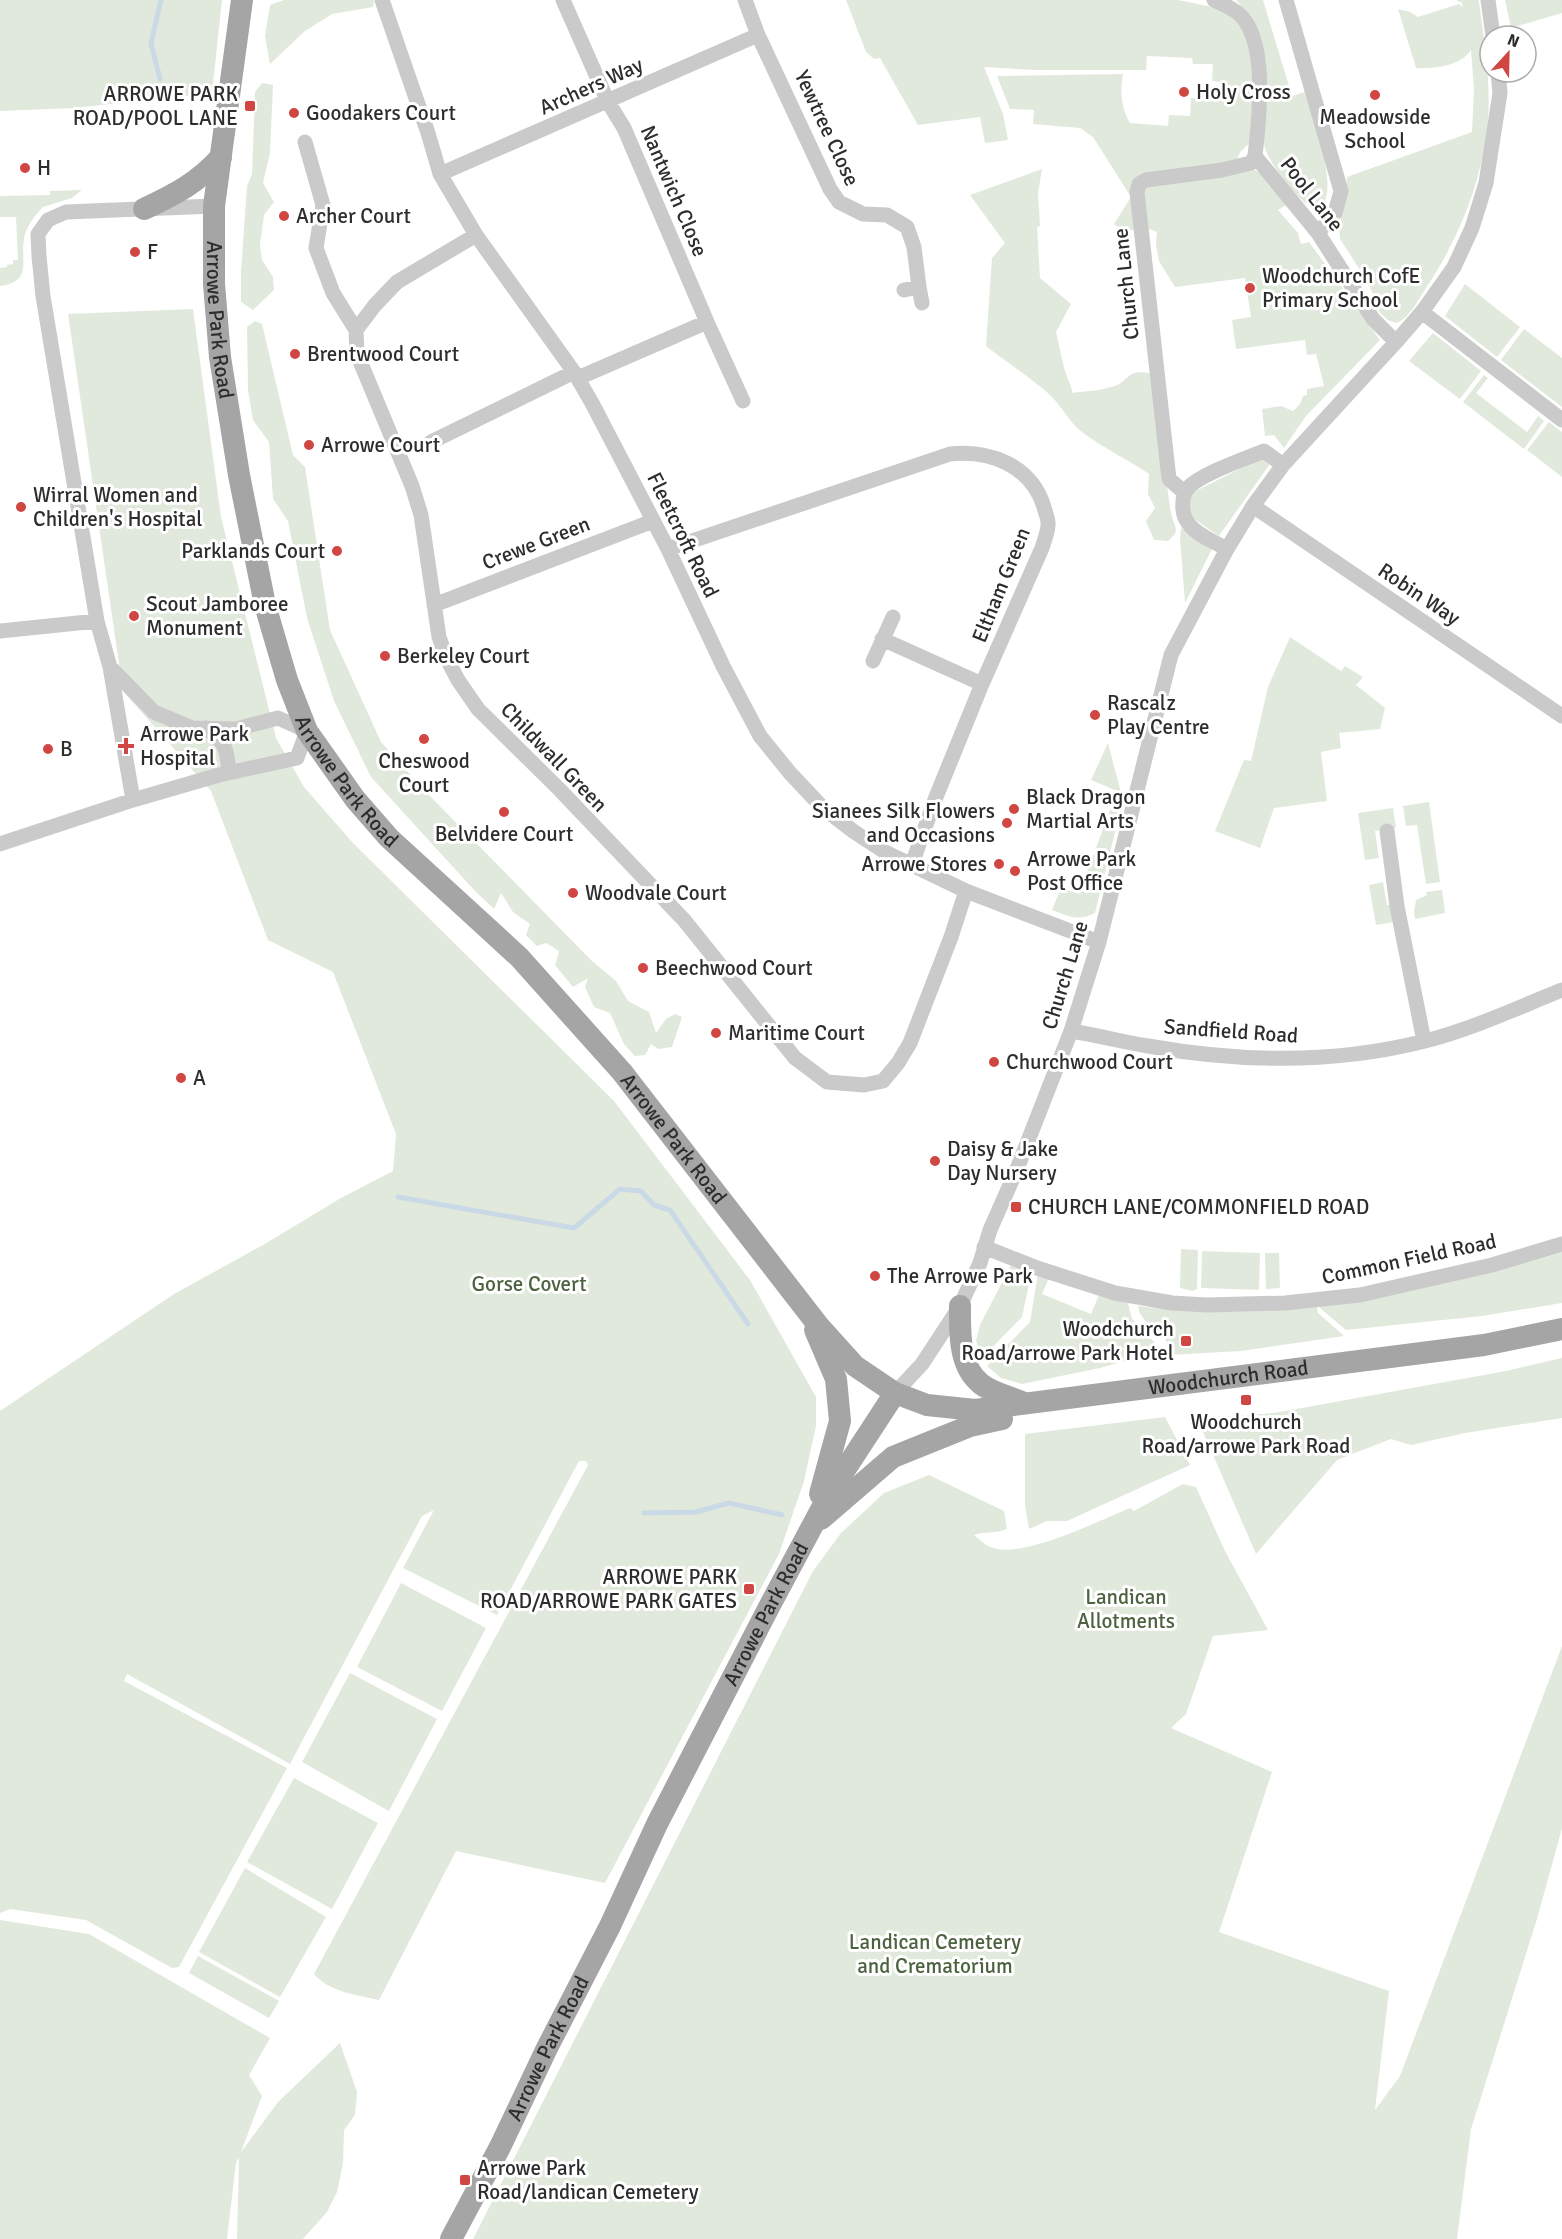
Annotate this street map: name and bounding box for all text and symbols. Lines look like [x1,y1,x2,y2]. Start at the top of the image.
north arrow [1478,24,1538,84]
text: N [1504,30,1522,52]
street label: Archers Way [535,52,647,120]
street label: Yewtree Close [789,66,865,190]
place label: Holy Cross [1196,79,1291,105]
place label: ARROWE PARK ROAD/POOL LANE [73,81,238,131]
marker: Holy Cross [1177,85,1191,99]
marker: Meadowside School [1368,88,1382,102]
marker: ARROWE PARK ROAD/POOL LANE [243,99,257,113]
place label: Goodakers Court [306,100,456,126]
place label: Meadowside School [1319,104,1431,154]
marker: Goodakers Court [287,106,301,120]
street label: Nantwich Close [635,121,713,261]
street label: Pool Lane [1275,152,1349,236]
place label: H [37,155,51,181]
marker: H [18,161,32,175]
place label: Archer Court [296,203,411,229]
marker: Archer Court [277,209,291,223]
street label: Church Lane [1107,227,1145,341]
place label: F [147,239,158,265]
street label: Arrowe Park Road [201,241,240,401]
marker: F [128,245,142,259]
place label: Woodchurch CofE Primary School [1262,263,1420,313]
marker: Woodchurch CofE Primary School [1243,281,1257,295]
place label: Brentwood Court [307,341,459,367]
marker: Brentwood Court [288,347,302,361]
place label: Arrowe Court [321,432,440,458]
marker: Arrowe Court [302,438,316,452]
street label: Fleetcroft Road [641,468,725,602]
place label: Wirral Women and Children's Hospital [33,482,203,532]
marker: Wirral Women and Children's Hospital [14,500,28,514]
street label: Crewe Green [478,511,594,575]
street label: Eltham Green [966,524,1036,646]
place label: Parklands Court [181,538,325,564]
marker: Parklands Court [330,544,344,558]
street label: Robin Way [1373,557,1465,631]
place label: Scout Jamboree Monument [146,591,288,641]
marker: Scout Jamboree Monument [127,609,141,623]
place label: Berkeley Court [397,643,530,669]
marker: Berkeley Court [378,649,392,663]
place label: Rascalz Play Centre [1107,690,1210,740]
street label: Childwall Green [495,697,613,817]
marker: Rascalz Play Centre [1088,708,1102,722]
street label: Arrowe Park Road [289,712,404,853]
place label: Arrowe Park Hospital [140,721,249,771]
marker: Cheswood Court [417,732,431,746]
place label: B [60,736,73,762]
marker: Arrowe Park Hospital [117,737,135,755]
marker: B [41,742,55,756]
place label: Cheswood Court [378,748,470,798]
place label: Black Dragon Martial Arts [1026,784,1146,834]
place label: Sianees Silk Flowers and Occasions [812,798,995,848]
marker: Black Dragon Martial Arts [1007,802,1021,816]
marker: Belvidere Court [497,805,511,819]
marker: Sianees Silk Flowers and Occasions [1000,816,1014,830]
place label: Belvidere Court [435,821,573,847]
place label: Arrowe Park Post Office [1027,846,1136,896]
place label: Arrowe Stores [862,851,987,877]
marker: Arrowe Stores [992,857,1006,871]
marker: Arrowe Park Post Office [1008,864,1022,878]
place label: Woodvale Court [585,880,727,906]
marker: Woodvale Court [566,886,580,900]
street label: Church Lane [1036,918,1094,1032]
place label: Beechwood Court [655,955,813,981]
marker: Beechwood Court [636,961,650,975]
street label: Sandfield Road [1163,1013,1299,1049]
place label: Maritime Court [728,1020,865,1046]
marker: Maritime Court [709,1026,723,1040]
place label: Churchwood Court [1006,1049,1173,1075]
marker: Churchwood Court [987,1055,1001,1069]
place label: A [193,1065,206,1091]
street label: Arrowe Park Road [615,1068,732,1209]
marker: A [174,1071,188,1085]
place label: Daisy & Jake Day Nursery [947,1136,1058,1186]
marker: Daisy & Jake Day Nursery [928,1154,942,1168]
place label: CHURCH LANE/COMMONFIELD ROAD [1028,1194,1369,1220]
marker: CHURCH LANE/COMMONFIELD ROAD [1009,1200,1023,1214]
street label: Common Field Road [1319,1228,1499,1290]
place label: The Arrowe Park [887,1263,1033,1289]
marker: The Arrowe Park [868,1269,882,1283]
park label: Gorse Covert [471,1271,587,1297]
place label: Woodchurch Road/arrowe Park Hotel [961,1316,1174,1366]
marker: Woodchurch Road/arrowe Park Hotel [1179,1334,1193,1348]
street label: Woodchurch Road [1147,1355,1310,1401]
marker: Woodchurch Road/arrowe Park Road [1239,1393,1253,1407]
place label: Woodchurch Road/arrowe Park Road [1142,1409,1350,1459]
street label: Arrowe Park Road [718,1538,814,1690]
place label: ARROWE PARK ROAD/ARROWE PARK GATES [480,1564,737,1614]
marker: ARROWE PARK ROAD/ARROWE PARK GATES [742,1582,756,1596]
park label: Landican Allotments [1077,1584,1175,1634]
park label: Landican Cemetery and Crematorium [849,1929,1021,1979]
street label: Arrowe Park Road [501,1971,595,2125]
place label: Arrowe Park Road/landican Cemetery [477,2155,699,2205]
marker: Arrowe Park Road/landican Cemetery [458,2173,472,2187]

